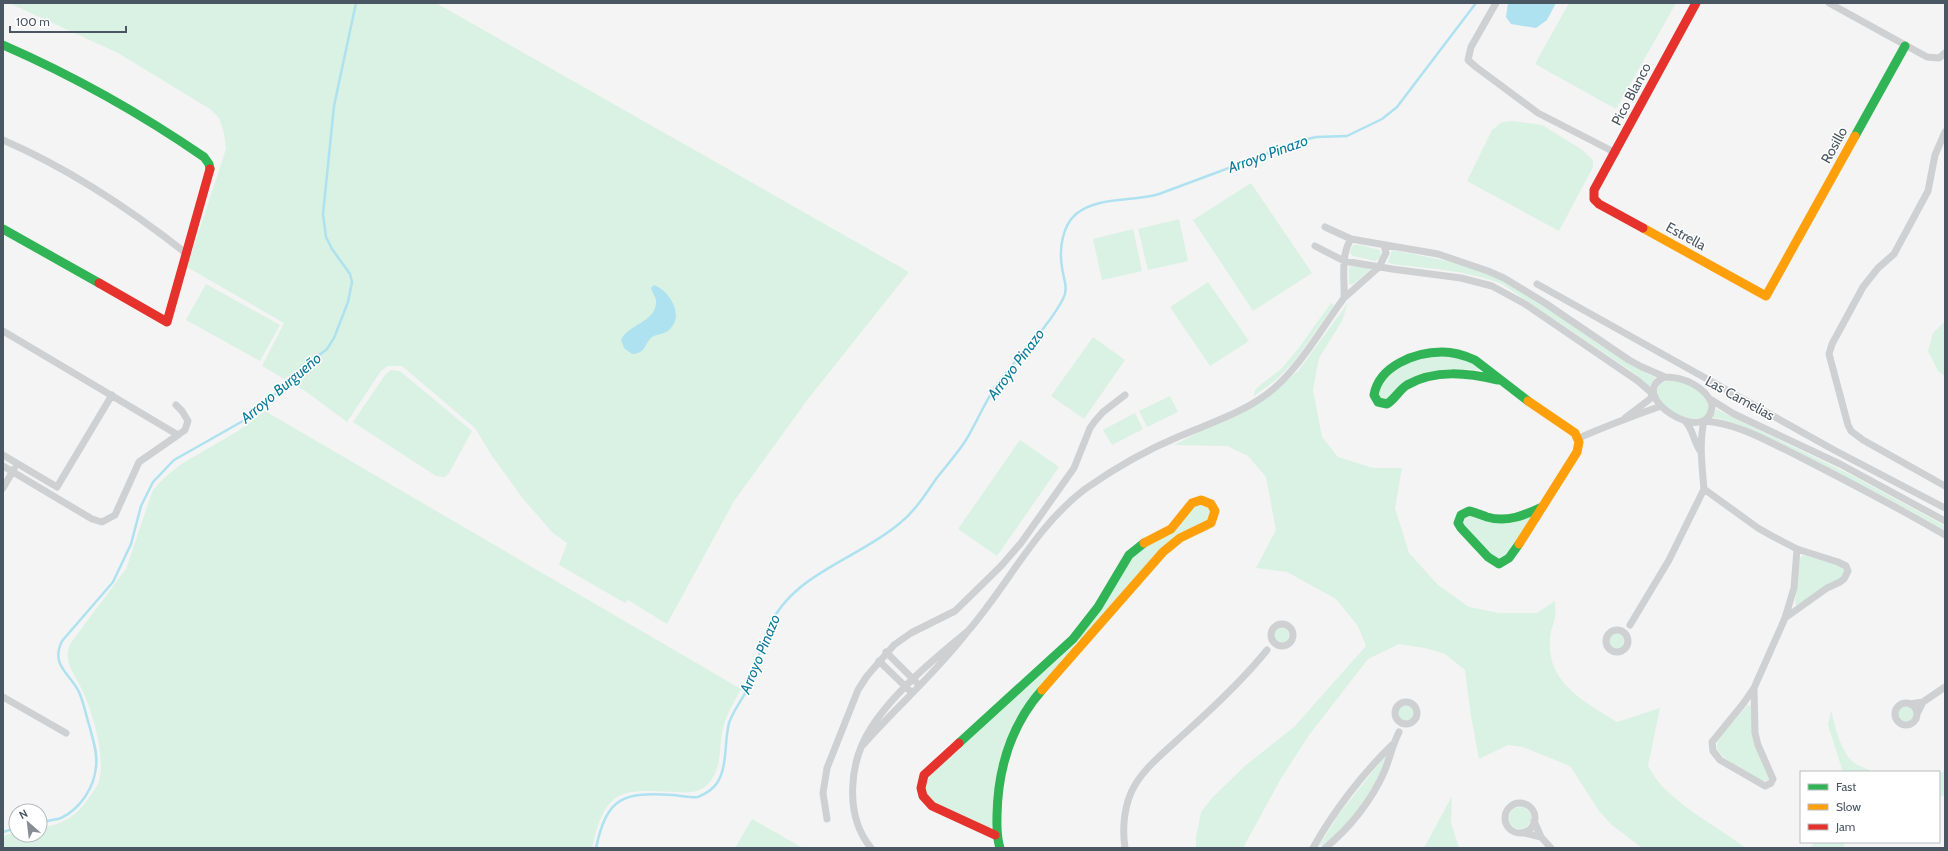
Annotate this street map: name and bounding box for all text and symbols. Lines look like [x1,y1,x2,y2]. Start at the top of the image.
scale bar [10,8,126,34]
text: 100 m [16,14,50,29]
street label: Pico Blanco [1607,59,1655,128]
street label: Rosillo [1817,123,1851,166]
water label: Arroyo Pinazo [1225,131,1311,177]
street label: Estrella [1663,218,1709,254]
water label: Arroyo Pinazo [983,325,1049,404]
water label: Arroyo Burgueño [236,349,325,428]
street label: Las Camelias [1702,372,1778,424]
water label: Arroyo Pinazo [736,612,784,697]
legend [1800,771,1940,843]
text: Fast [1836,779,1856,794]
text: Slow [1836,799,1861,814]
north arrow [8,803,48,843]
text: N [17,806,30,822]
text: Jam [1835,819,1855,834]

